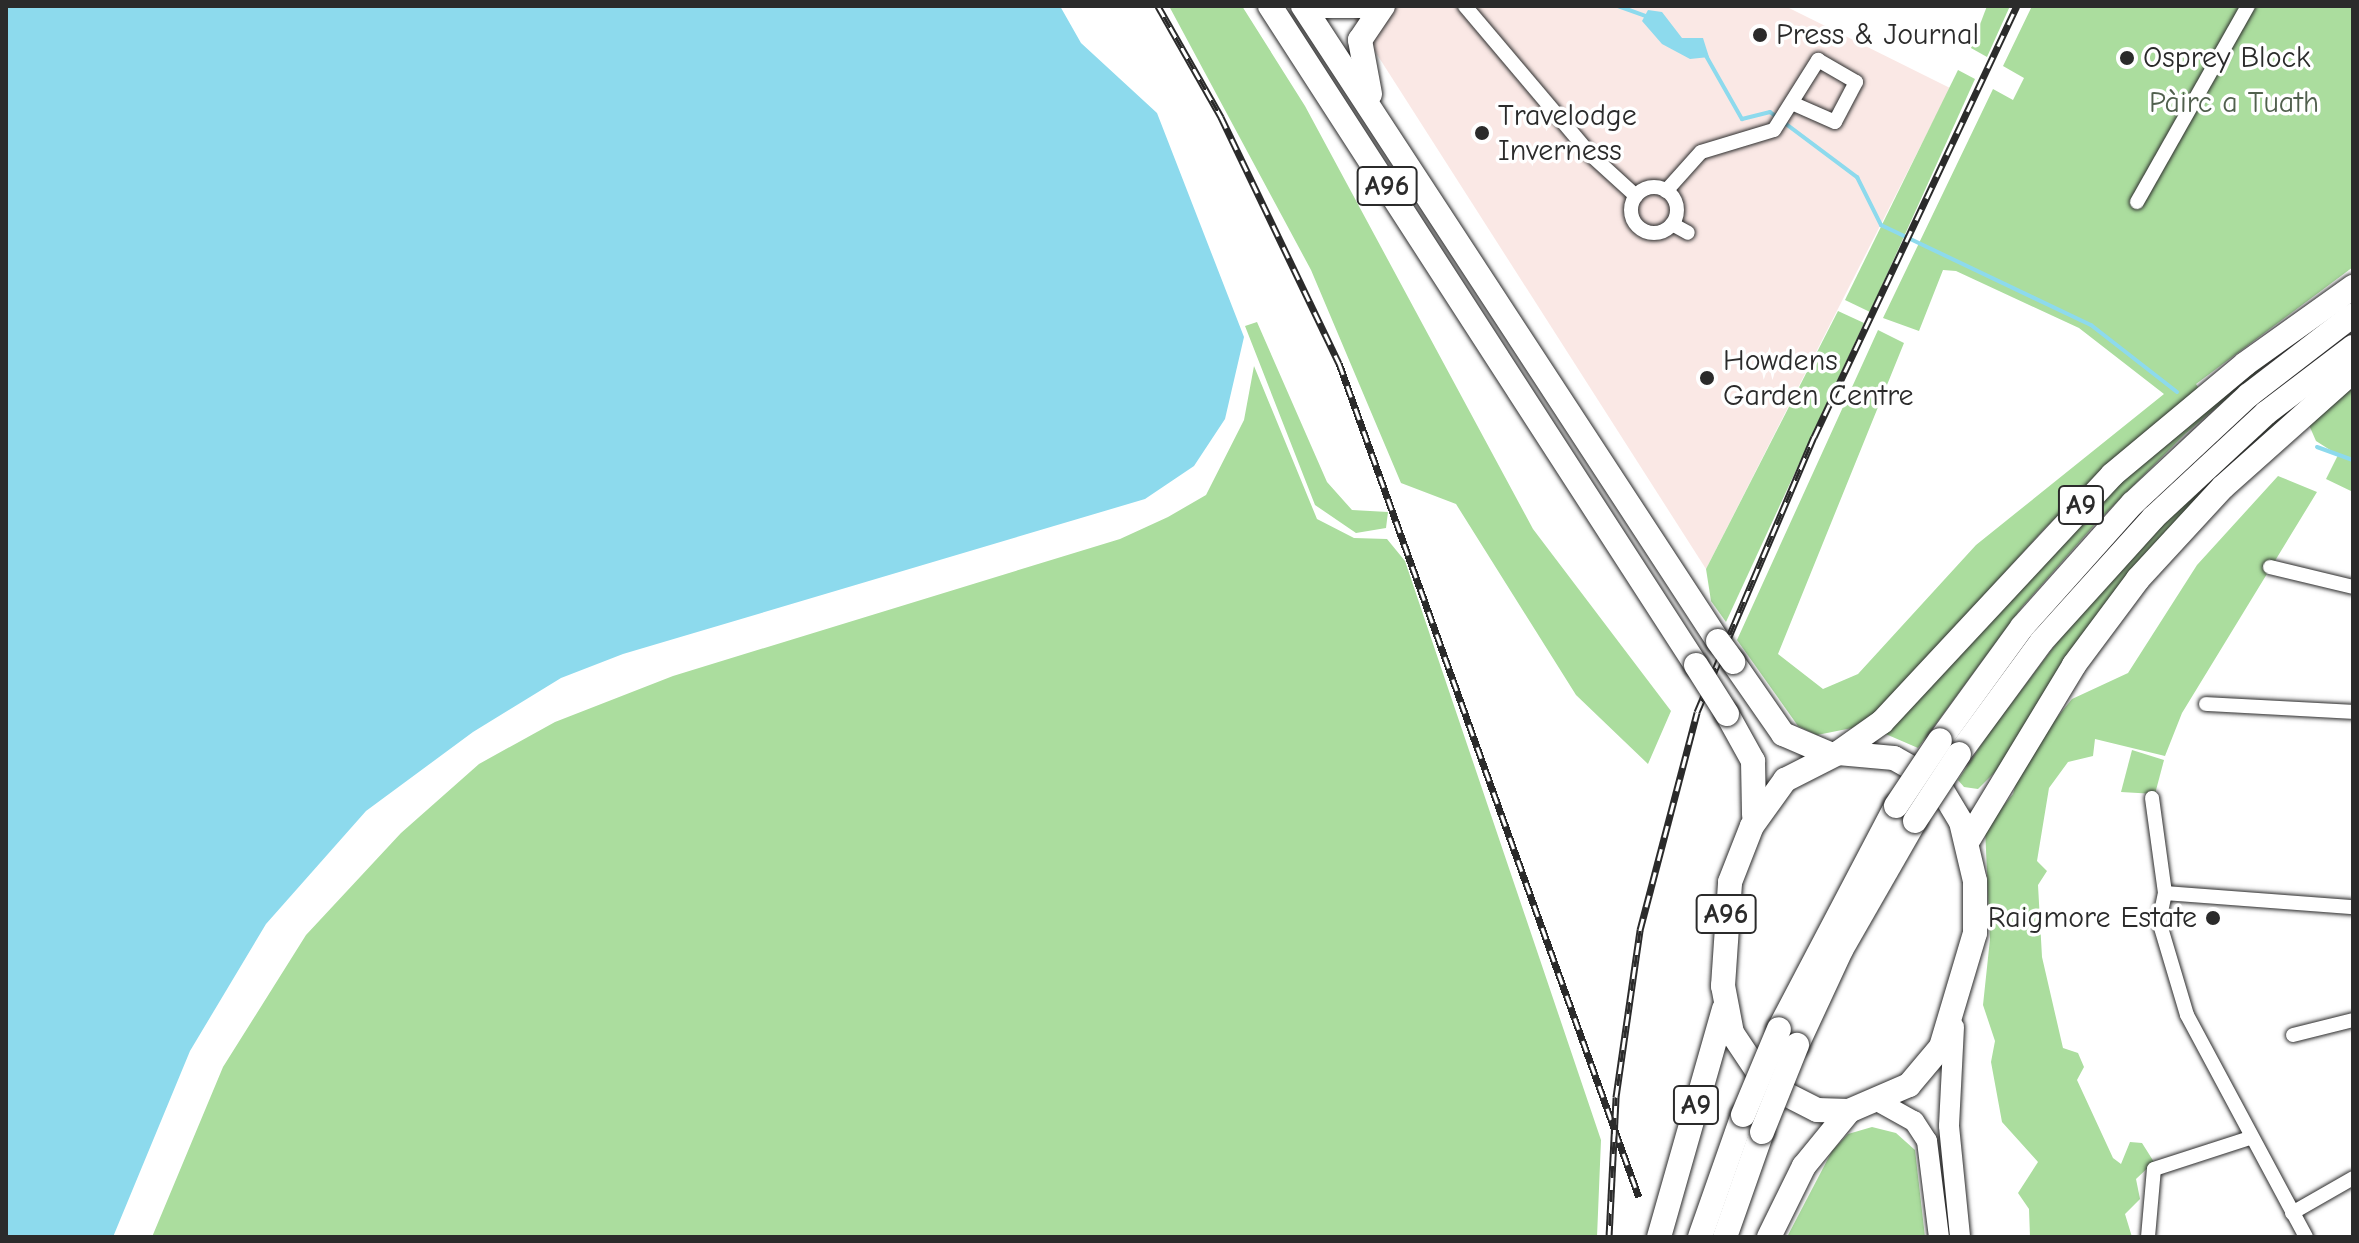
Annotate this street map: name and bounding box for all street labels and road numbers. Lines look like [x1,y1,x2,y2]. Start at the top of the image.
road number: A96 [1355,162,1419,210]
road number: A9 [2057,481,2105,529]
road number: A96 [1694,890,1758,938]
road number: A9 [1672,1081,1720,1129]

